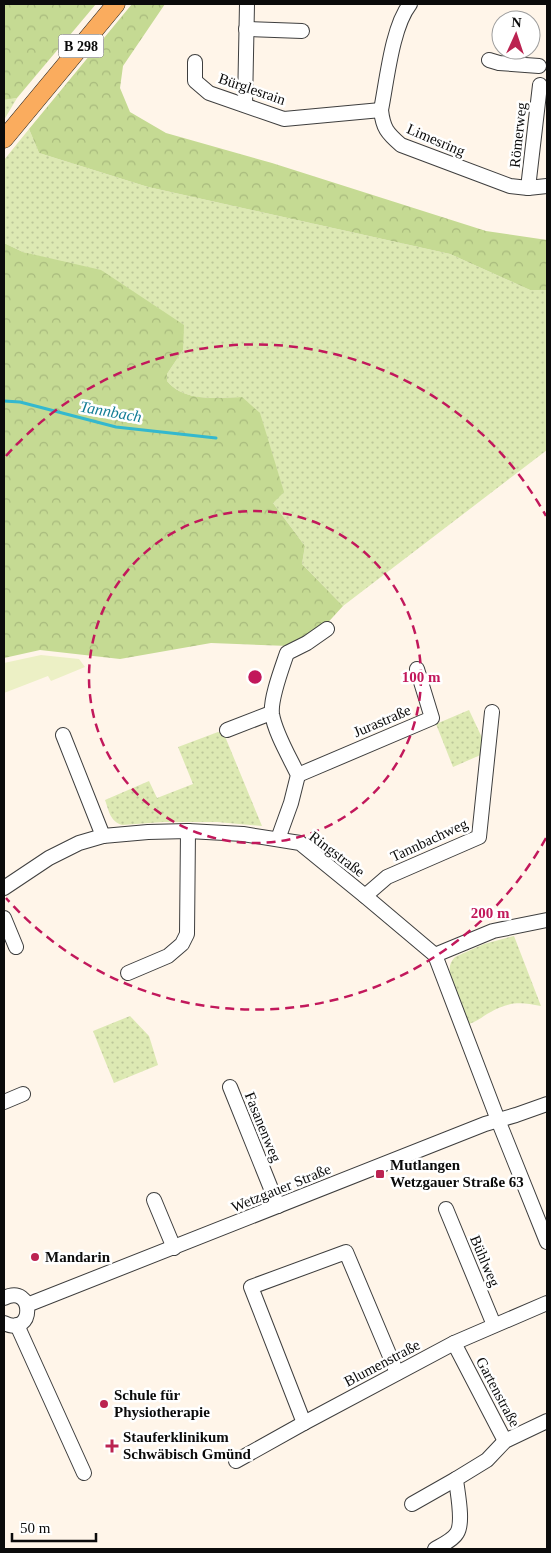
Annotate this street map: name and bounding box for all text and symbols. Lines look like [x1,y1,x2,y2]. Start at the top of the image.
north arrow [491,10,541,60]
text: N [511,15,522,30]
road number: B 298 [58,34,104,58]
street label: Bürglesrain [216,70,288,108]
street label: Römerweg [507,101,529,169]
street label: Limesring [404,121,468,160]
water label: Tannbach [79,398,143,425]
centre of rings [246,668,264,686]
text: 100 m [402,669,441,685]
street label: Jurastraße [351,702,413,740]
street label: Tannbachweg [388,815,470,865]
street label: Ringstraße [306,828,368,880]
text: 200 m [471,905,510,921]
street label: Fasanenweg [242,1090,284,1165]
place label: Mutlangen Wetzgauer Straße 63 [390,1157,524,1190]
street label: Wetzgauer Straße [229,1161,333,1215]
marker: Mutlangen Wetzgauer Straße 63 [374,1168,386,1180]
street label: Bühlweg [467,1233,503,1290]
place label: Mandarin [45,1249,111,1265]
marker: Mandarin [29,1251,41,1263]
street label: Blumenstraße [341,1336,423,1390]
street label: Gartenstraße [473,1354,523,1430]
place label: Schule für Physiotherapie [114,1387,210,1420]
marker: Schule für Physiotherapie [98,1398,110,1410]
place label: Stauferklinikum Schwäbisch Gmünd [123,1429,252,1462]
marker: Stauferklinikum Schwäbisch Gmünd [105,1439,119,1453]
scale bar [12,1510,96,1542]
text: 50 m [20,1520,51,1536]

